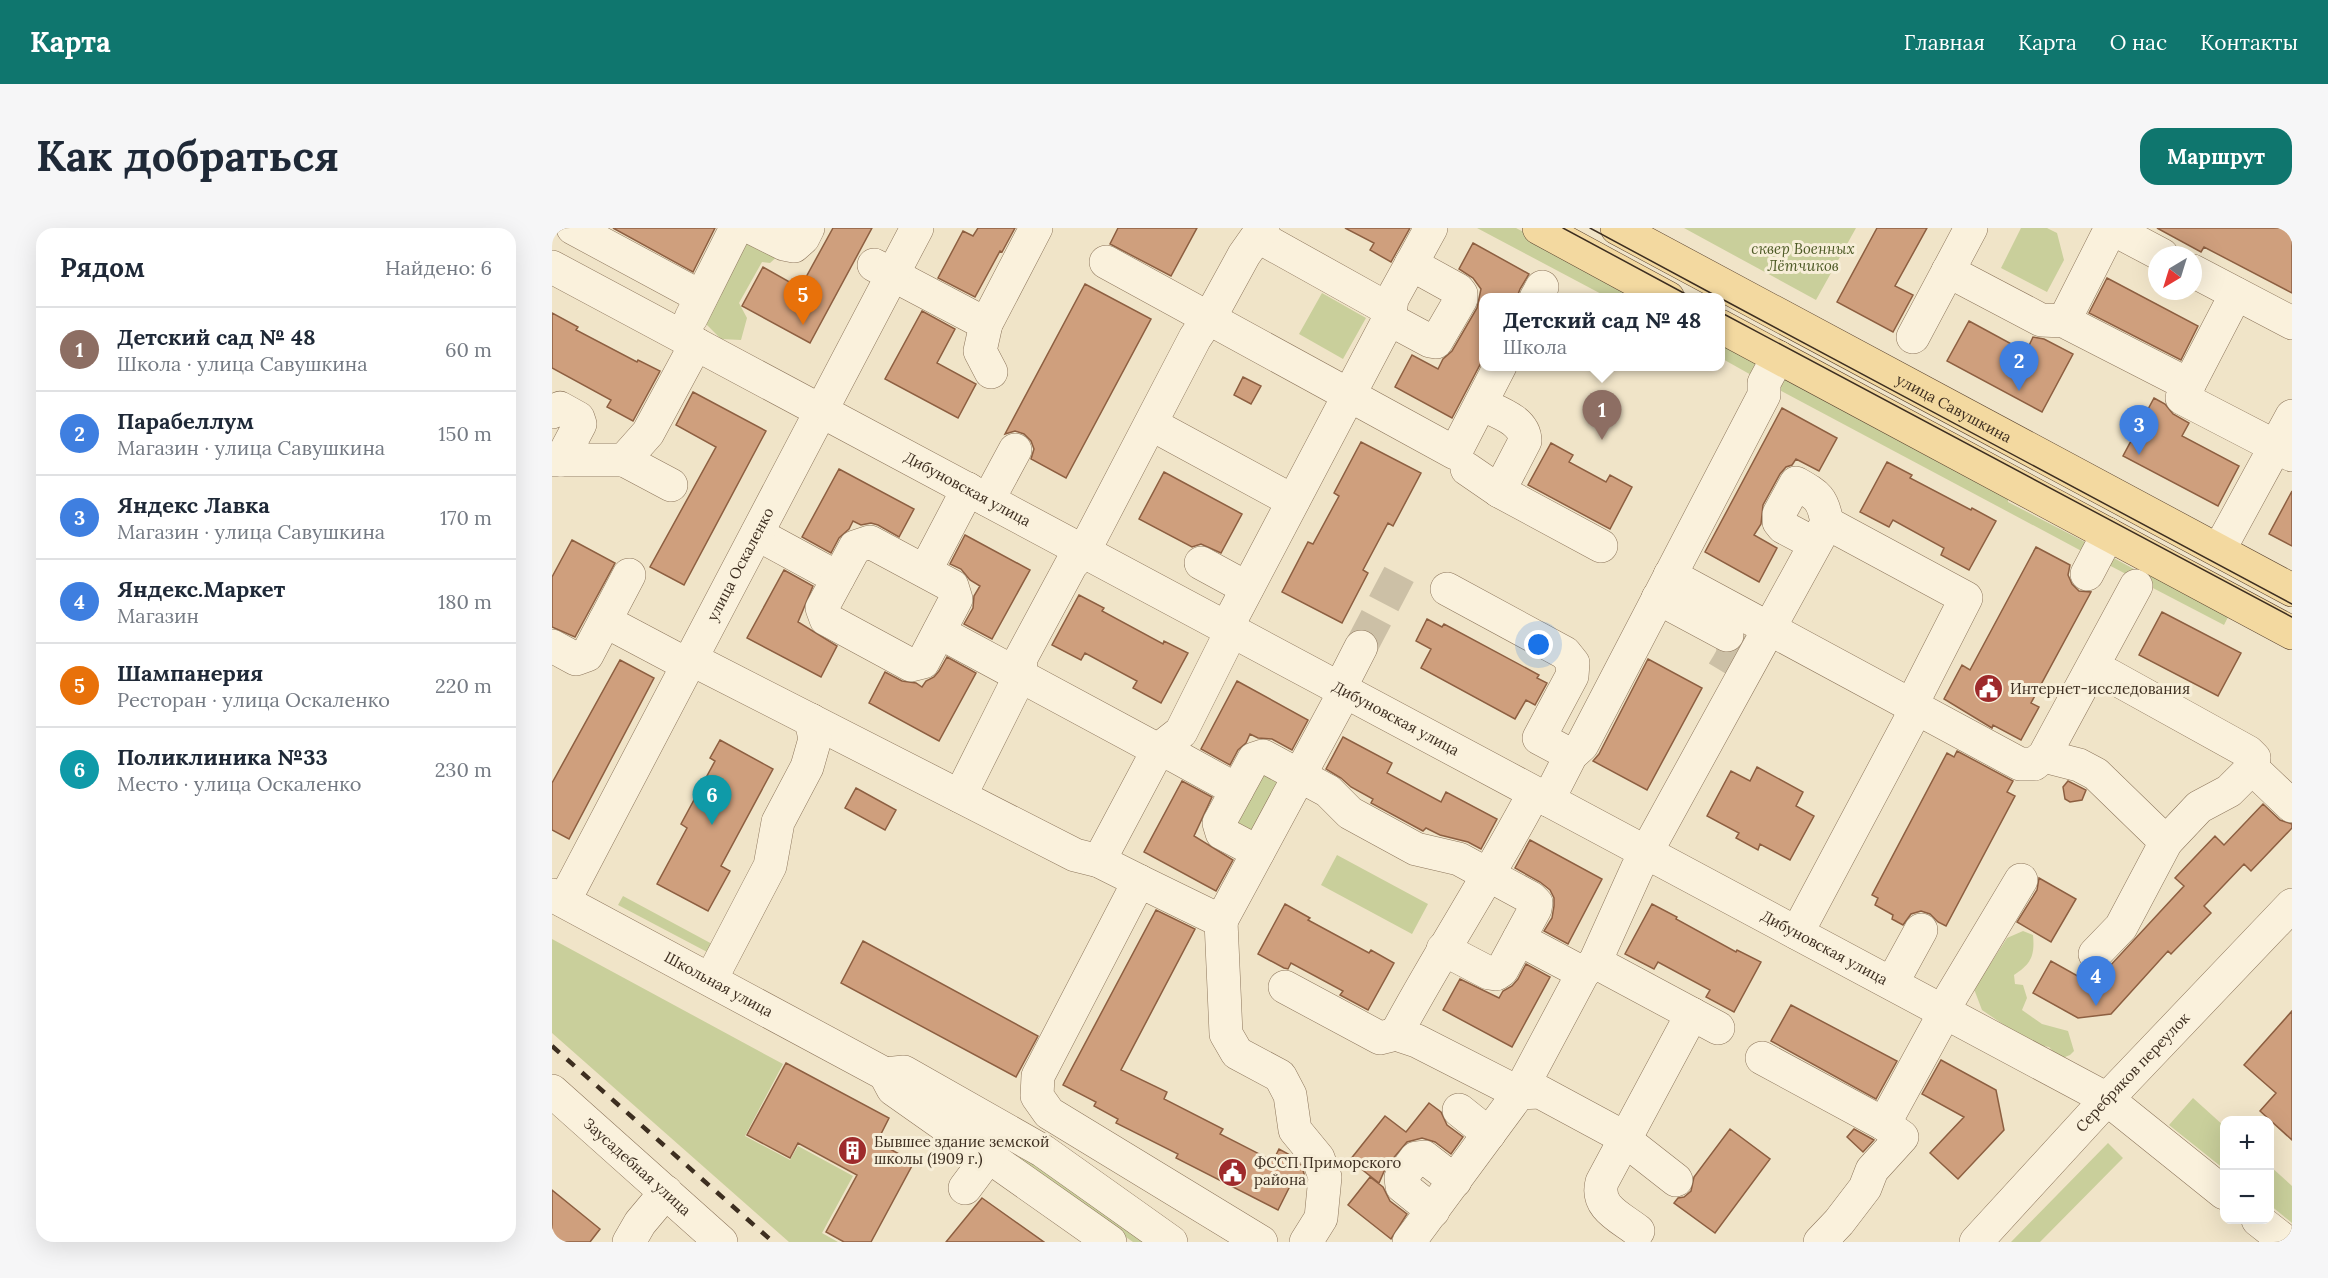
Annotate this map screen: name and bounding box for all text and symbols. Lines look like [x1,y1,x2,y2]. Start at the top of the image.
text: Карта [30,24,111,60]
text: Главная [1904,29,1985,56]
text: Карта [2018,29,2077,56]
text: О нас [2110,29,2167,56]
text: Контакты [2200,29,2298,56]
button: Маршрут [2140,128,2292,185]
text: Как добраться [36,129,339,183]
park label: сквер Военных Лётчиков [1751,239,1855,275]
north arrow [2148,246,2202,300]
text: Рядом [60,251,145,284]
text: Найдено: 6 [385,255,492,280]
pin: 5 [784,276,822,325]
popup [1479,293,1725,371]
text: Детский сад № 48 [1503,306,1701,334]
text: Детский сад № 48 [117,323,316,351]
text: Школа [1503,334,1567,359]
text: 1 [75,337,84,362]
text: 60 m [445,337,492,362]
pin: 2 [2000,342,2038,391]
text: Школа · улица Савушкина [117,351,368,376]
street label: улица Савушкина [1893,369,2015,447]
pin: 1 [1582,390,1622,440]
pin: 3 [2120,406,2158,455]
text: Парабеллум [117,407,254,435]
text: 2 [74,421,85,446]
text: 150 m [438,421,492,446]
text: Магазин · улица Савушкина [117,435,385,460]
street label: Дибуновская улица [901,447,1034,530]
text: Яндекс Лавка [117,491,270,519]
street label: улица Оскаленко [702,504,778,624]
text: 3 [74,505,85,530]
text: 170 m [440,505,492,530]
text: Магазин · улица Савушкина [117,519,385,544]
text: Яндекс.Маркет [117,575,285,603]
text: 4 [74,589,85,614]
text: 180 m [438,589,492,614]
text: Магазин [117,603,199,628]
your location [1524,630,1553,659]
text: Шампанерия [117,659,263,687]
text: 5 [74,673,85,698]
text: 220 m [435,673,492,698]
public building icon: Интернет-исследования [1973,673,2005,705]
street label: Дибуновская улица [1329,676,1463,760]
place label: Интернет-исследования [2010,679,2190,698]
text: Ресторан · улица Оскаленко [117,687,390,712]
text: Поликлиника №33 [117,743,328,771]
text: 6 [74,757,85,782]
text: 230 m [435,757,492,782]
text: Место · улица Оскаленко [117,771,362,796]
pin: 6 [692,776,732,825]
street label: Дибуновская улица [1758,906,1891,989]
street label: Школьная улица [661,947,777,1021]
pin: 4 [2076,956,2116,1006]
street label: Серебряков переулок [2071,1008,2193,1136]
street label: Заусадебная улица [580,1114,695,1220]
map controls [2220,1116,2274,1224]
button: + [2220,1116,2274,1170]
place label: Бывшее здание земской школы (1909 г.) [874,1132,1049,1169]
building icon: Бывшее здание земской школы (1909 г.) [837,1135,869,1167]
place label: ФССП Приморского района [1254,1153,1401,1189]
public building icon: ФССП Приморского района [1217,1156,1249,1188]
button: − [2220,1170,2274,1224]

